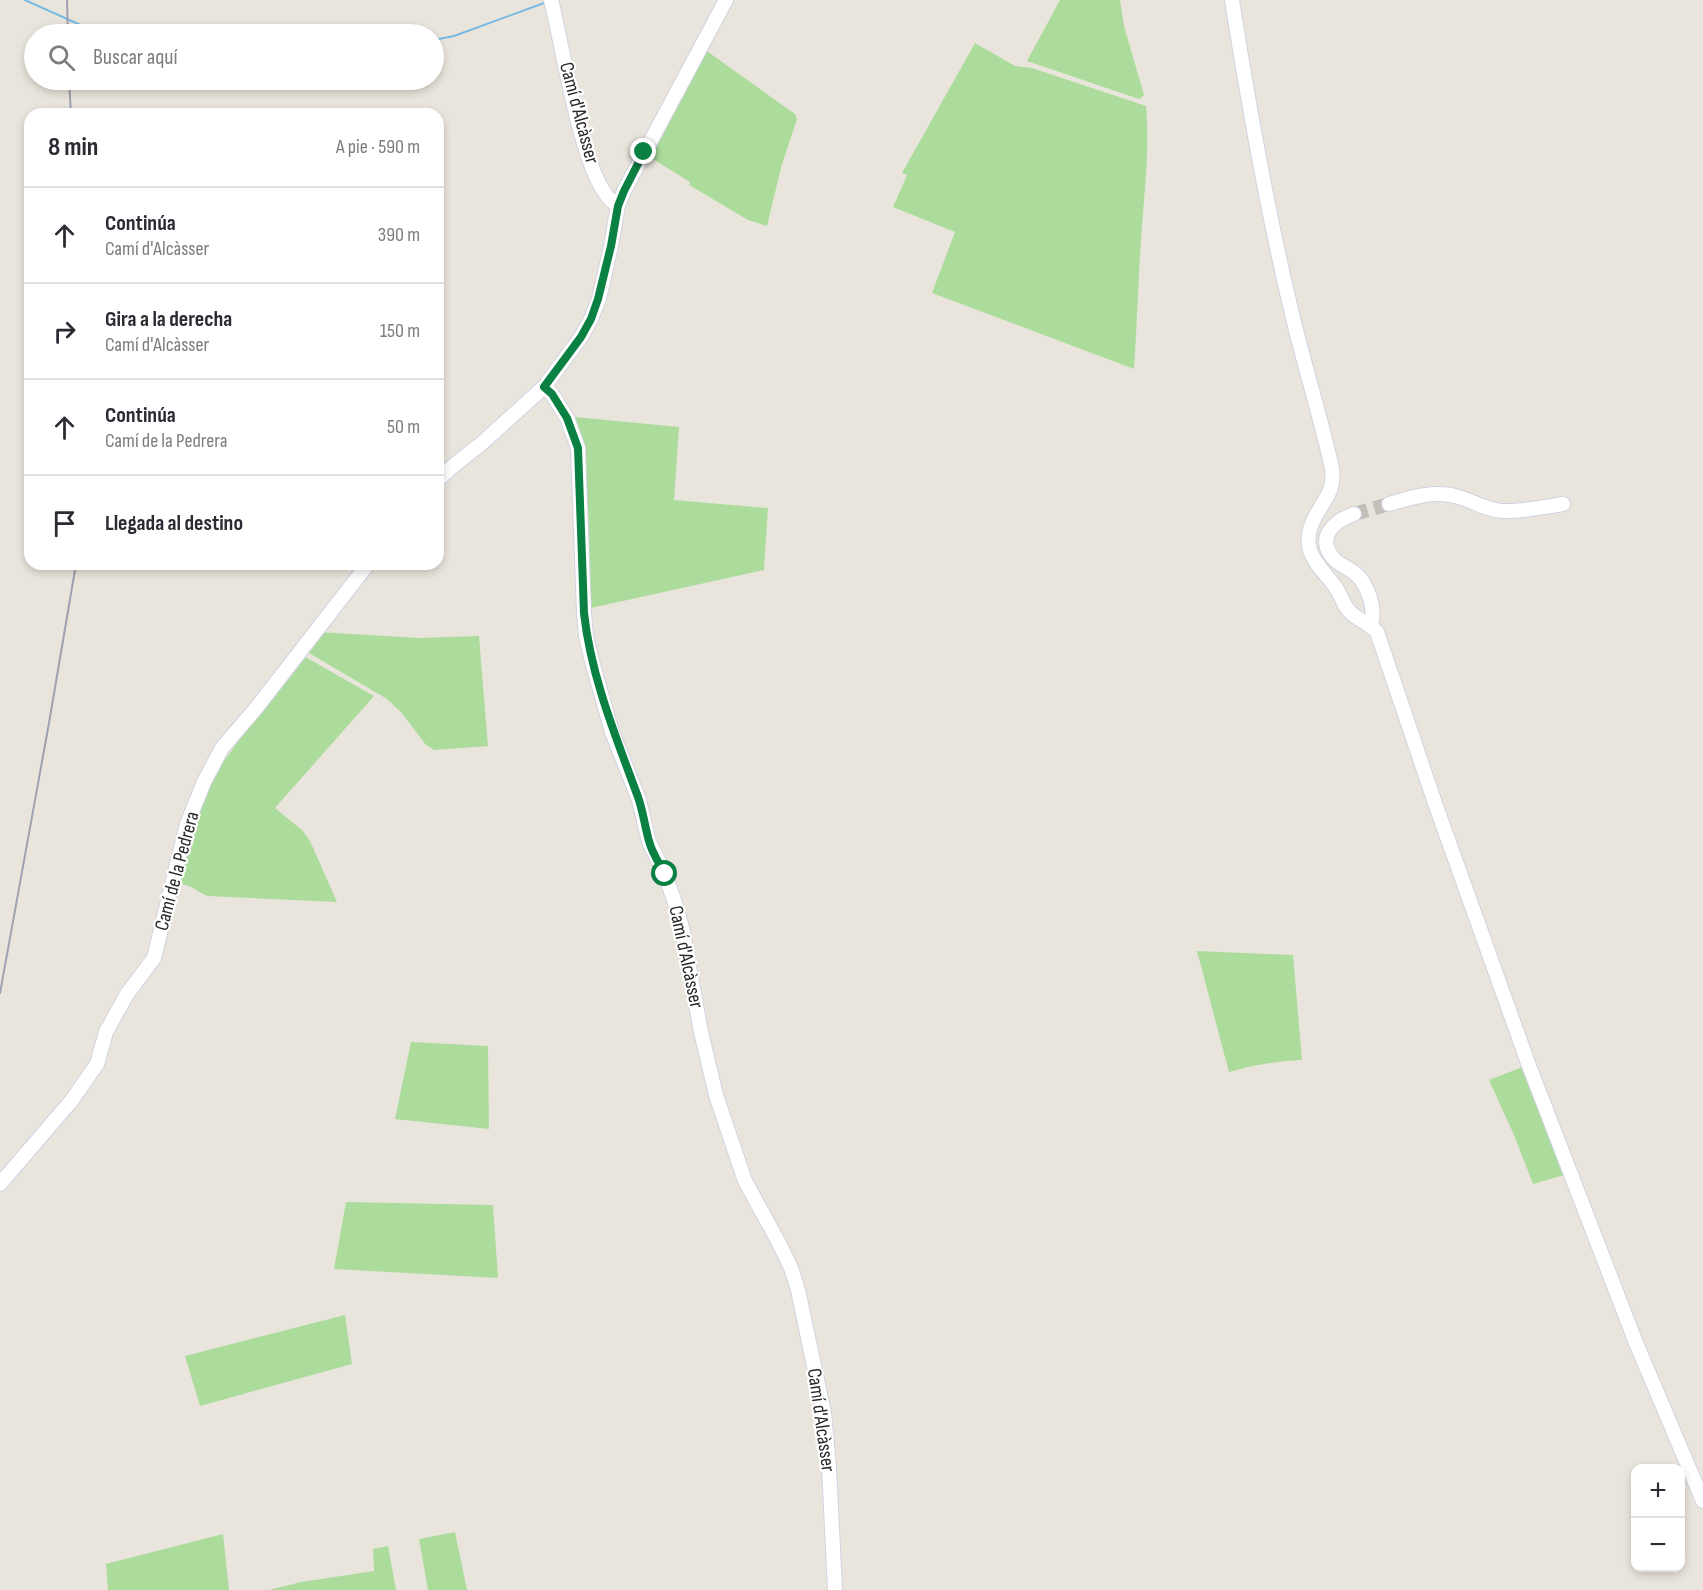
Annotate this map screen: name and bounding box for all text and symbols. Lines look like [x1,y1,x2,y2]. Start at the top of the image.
search box [24,24,444,90]
icon: search [45,41,78,74]
text: Buscar aquí [93,44,178,71]
street label: Camí d'Alcàsser [554,60,604,167]
text: 8 min [48,132,98,163]
text: A pie · 590 m [336,135,420,159]
route end [630,138,656,164]
text: Continúa [105,210,176,237]
icon: ahead [48,219,81,252]
text: 390 m [378,223,420,247]
text: Camí d'Alcàsser [105,237,209,261]
text: Gira a la derecha [105,306,232,333]
icon: right [48,315,81,348]
text: 150 m [380,319,420,343]
text: Camí d'Alcàsser [105,333,209,357]
text: Continúa [105,402,176,429]
icon: ahead [48,411,81,444]
text: 50 m [387,415,420,439]
text: Camí de la Pedrera [105,429,227,453]
icon: arrive [48,507,81,540]
text: Llegada al destino [105,510,243,537]
street label: Camí de la Pedrera [150,809,204,933]
route start [651,860,677,886]
street label: Camí d'Alcàsser [663,904,709,1011]
street label: Camí d'Alcàsser [802,1367,840,1474]
map controls [1631,1464,1685,1572]
button: + [1631,1464,1685,1518]
button: − [1631,1518,1685,1572]

